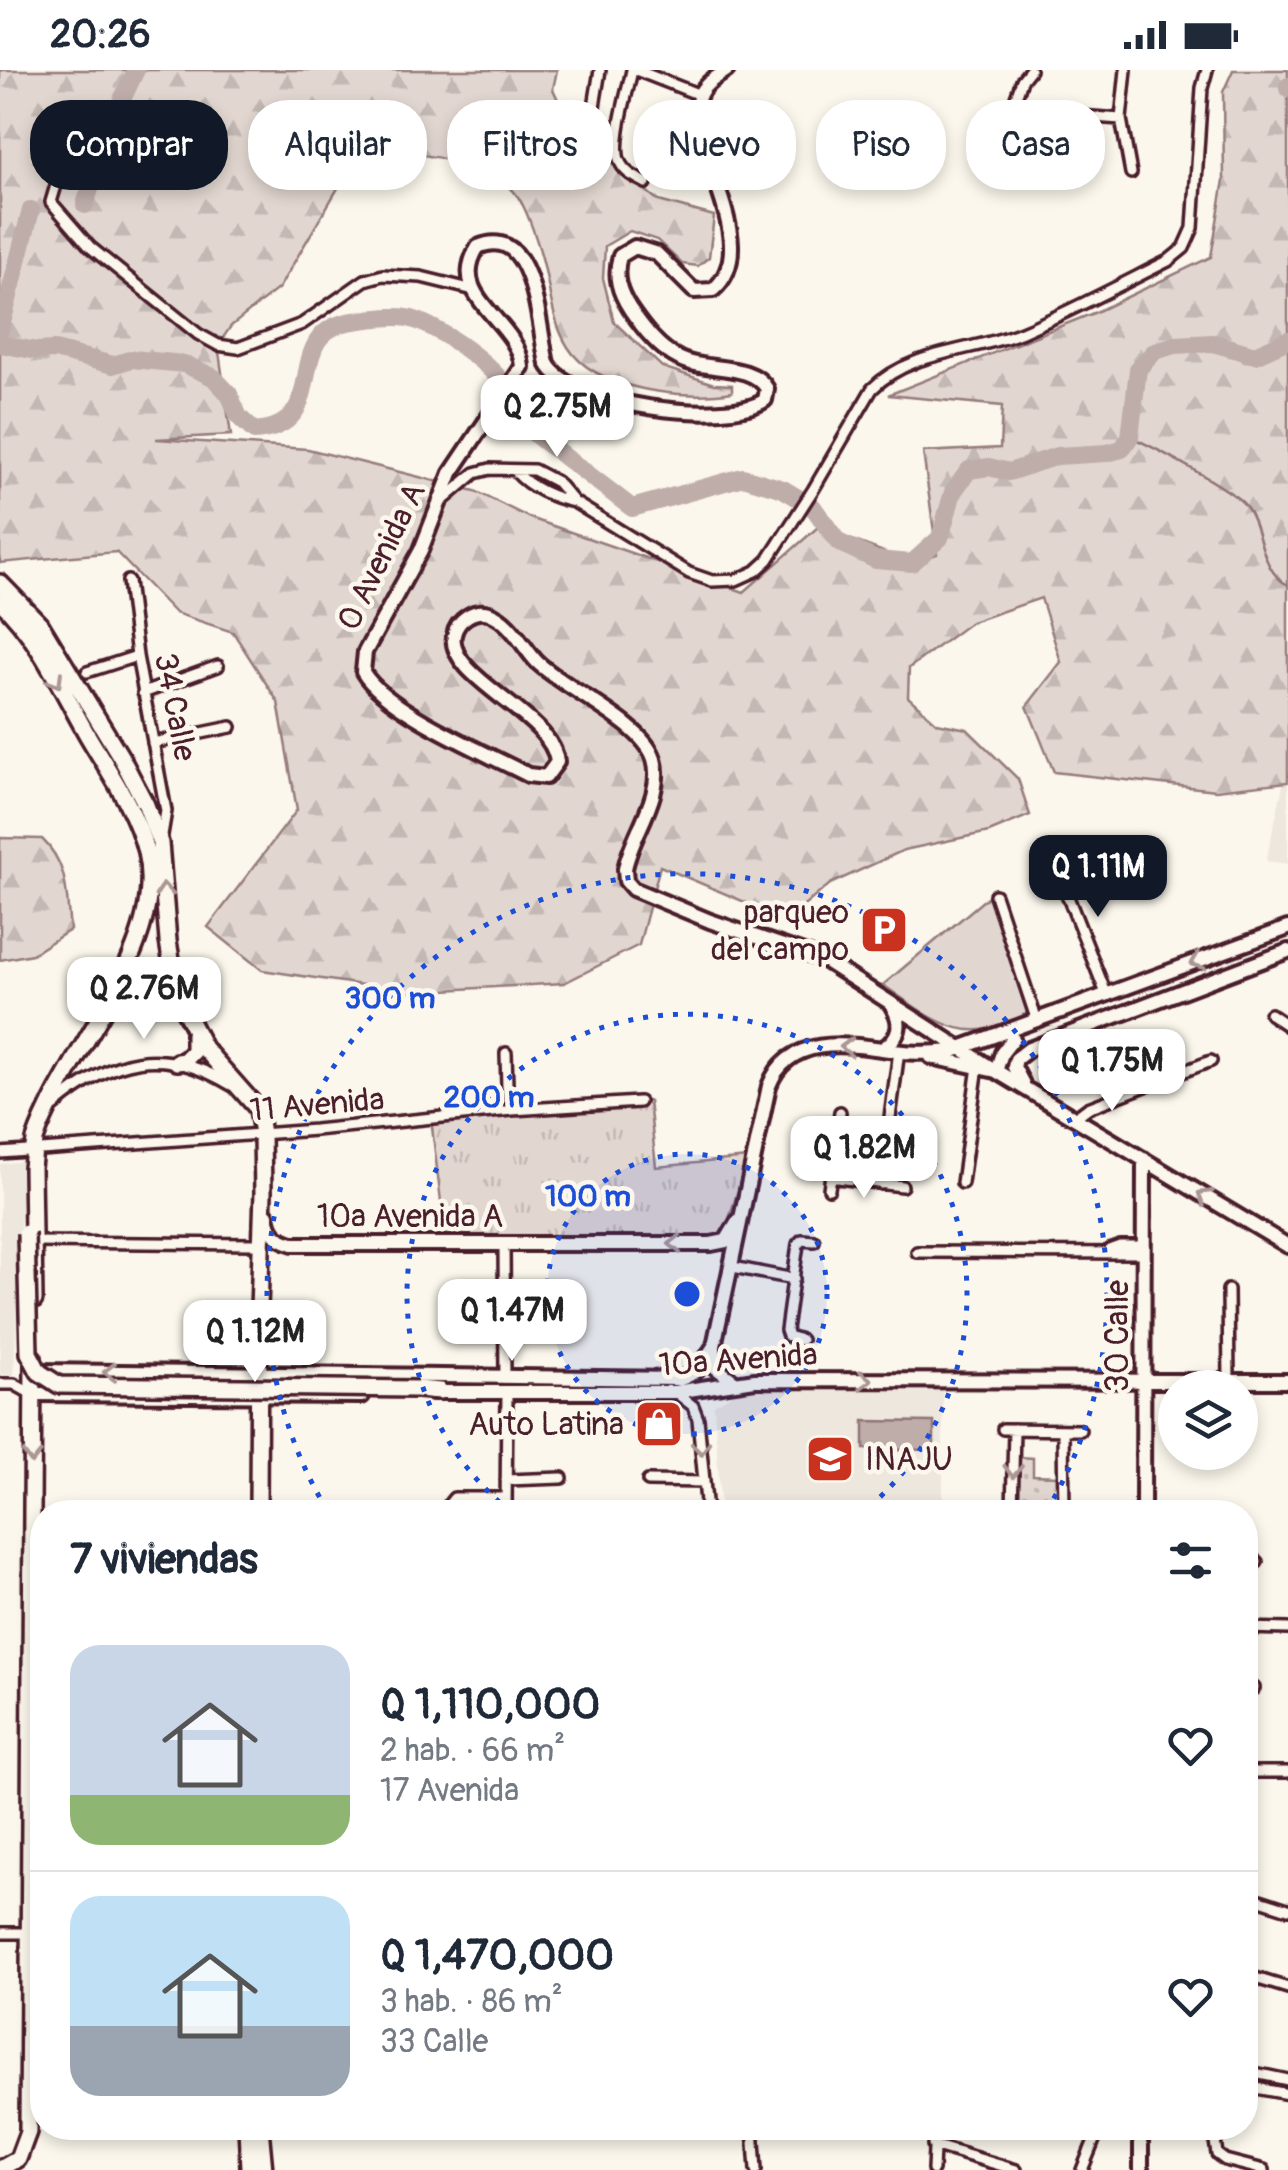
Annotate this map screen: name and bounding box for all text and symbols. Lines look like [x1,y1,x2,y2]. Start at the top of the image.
text: 20:26 [50,11,151,59]
chip: Comprar [30,100,228,190]
chip: Alquilar [248,100,427,190]
chip: Filtros [447,100,613,190]
chip: Nuevo [633,100,796,190]
chip: Piso [816,100,946,190]
chip: Casa [966,100,1105,190]
pin: Q 2.75M [465,375,649,460]
text: Q 2.75M [503,387,611,427]
street label: 0 Avenida A [329,476,435,637]
street label: 34 Calle [145,650,205,765]
one-way arrow [44,670,63,688]
pin: Q 1.11M [1006,835,1190,920]
text: Q 1.11M [1051,847,1145,887]
one-way arrow [154,882,175,898]
place label: parqueo del campo [711,893,849,970]
parking icon: parqueo del campo [858,904,910,956]
one-way arrow [1189,950,1206,970]
pin: Q 2.76M [52,957,236,1042]
text: Q 2.76M [89,969,199,1009]
text: 300 m [345,980,435,1017]
pin: Q 1.75M [1020,1029,1204,1114]
one-way arrow [839,1036,855,1057]
text: Q 1.75M [1060,1041,1164,1081]
street label: 11 Avenida [248,1079,386,1131]
text: 200 m [444,1079,534,1116]
pin: Q 1.82M [772,1116,956,1201]
text: Q 1.82M [812,1128,916,1168]
text: 100 m [545,1178,631,1215]
one-way arrow [1197,1189,1215,1208]
street label: 10a Avenida A [317,1197,503,1237]
one-way arrow [666,1233,682,1255]
centre of rings [669,1276,705,1312]
pin: Q 1.47M [420,1279,604,1364]
street label: 30 Calle [1098,1280,1138,1392]
text: Q 1.47M [460,1291,564,1331]
pin: Q 1.12M [163,1300,347,1385]
text: Q 1.12M [205,1312,305,1352]
street label: 10a Avenida [657,1335,819,1385]
one-way arrow [102,1361,118,1382]
one-way arrow [858,1369,874,1391]
map controls [1158,1370,1258,1470]
button: layers [1158,1370,1258,1470]
shop icon: Auto Latina [633,1398,685,1450]
place label: Auto Latina [468,1405,624,1445]
school or university icon: INAJU [804,1433,856,1485]
one-way arrow [690,1440,711,1456]
place label: INAJU [865,1440,953,1480]
one-way arrow [21,1450,42,1466]
one-way arrow [1003,1463,1024,1479]
icon: filters [1163,1533,1218,1588]
text: 7 viviendas [70,1534,258,1586]
text: Q 1,110,000 [380,1679,600,1731]
icon: home [150,1685,270,1805]
icon: heart [1163,1718,1218,1773]
text: 2 hab. · 66 m² [380,1731,565,1771]
text: 17 Avenida [380,1771,519,1811]
text: Q 1,470,000 [380,1930,614,1982]
icon: home [150,1936,270,2056]
icon: heart [1163,1969,1218,2024]
text: 3 hab. · 86 m² [380,1982,563,2022]
text: 33 Calle [380,2022,488,2062]

